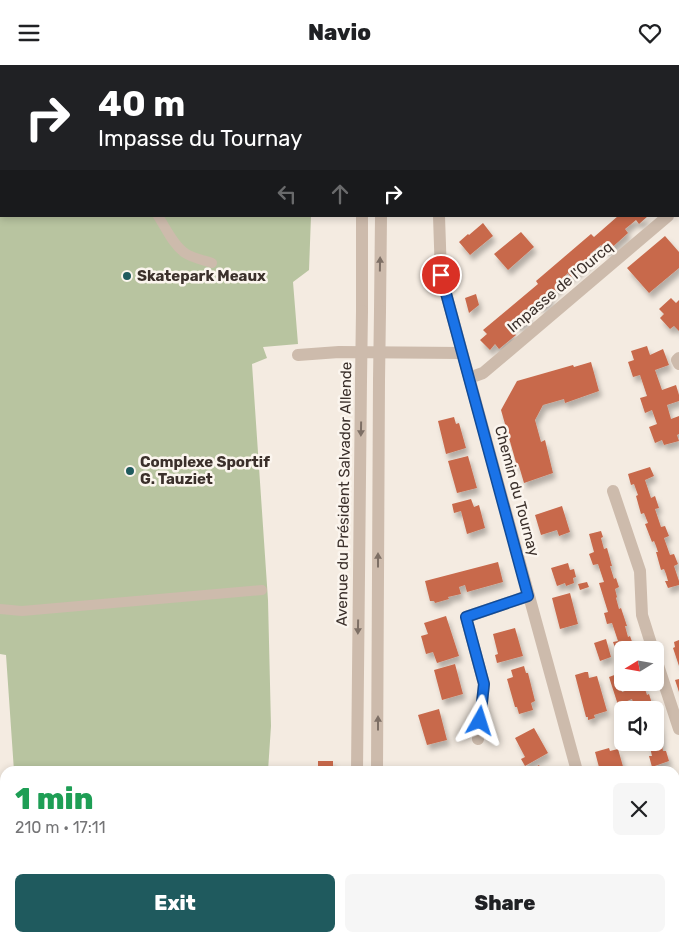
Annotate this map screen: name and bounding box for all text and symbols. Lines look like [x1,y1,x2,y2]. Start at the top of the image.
icon: menu [15,19,43,47]
text: Navio [308,19,371,46]
icon: heart [636,19,664,47]
text: 40 m [98,83,185,125]
icon: right [15,85,80,150]
text: Impasse du Tournay [98,125,302,152]
icon: left [273,180,301,208]
icon: ahead [326,180,354,208]
icon: right [379,180,407,208]
street label: Impasse de l'Ourcq [504,238,616,336]
pin [420,254,462,296]
one-way arrow [376,255,384,271]
icon: arrive [427,261,455,289]
place label: Skatepark Meaux [137,267,266,285]
marker: Skatepark Meaux [121,270,133,282]
street label: Avenue du Président Salvador Allende [333,362,355,626]
one-way arrow [357,421,365,437]
street label: Chemin du Tournay [491,424,543,558]
place label: Complexe Sportif G. Tauziet [140,453,270,488]
marker: Complexe Sportif G. Tauziet [124,465,136,477]
one-way arrow [374,552,382,568]
one-way arrow [354,619,362,635]
north arrow [614,641,664,691]
map controls [614,641,664,751]
position arrow [453,694,505,746]
button: sound [614,701,664,751]
one-way arrow [374,714,382,730]
text: 1 min [15,781,93,817]
button: close [613,783,665,835]
text: 210 m · 17:11 [15,818,106,837]
button: Exit [15,874,335,932]
button: Share [345,874,665,932]

